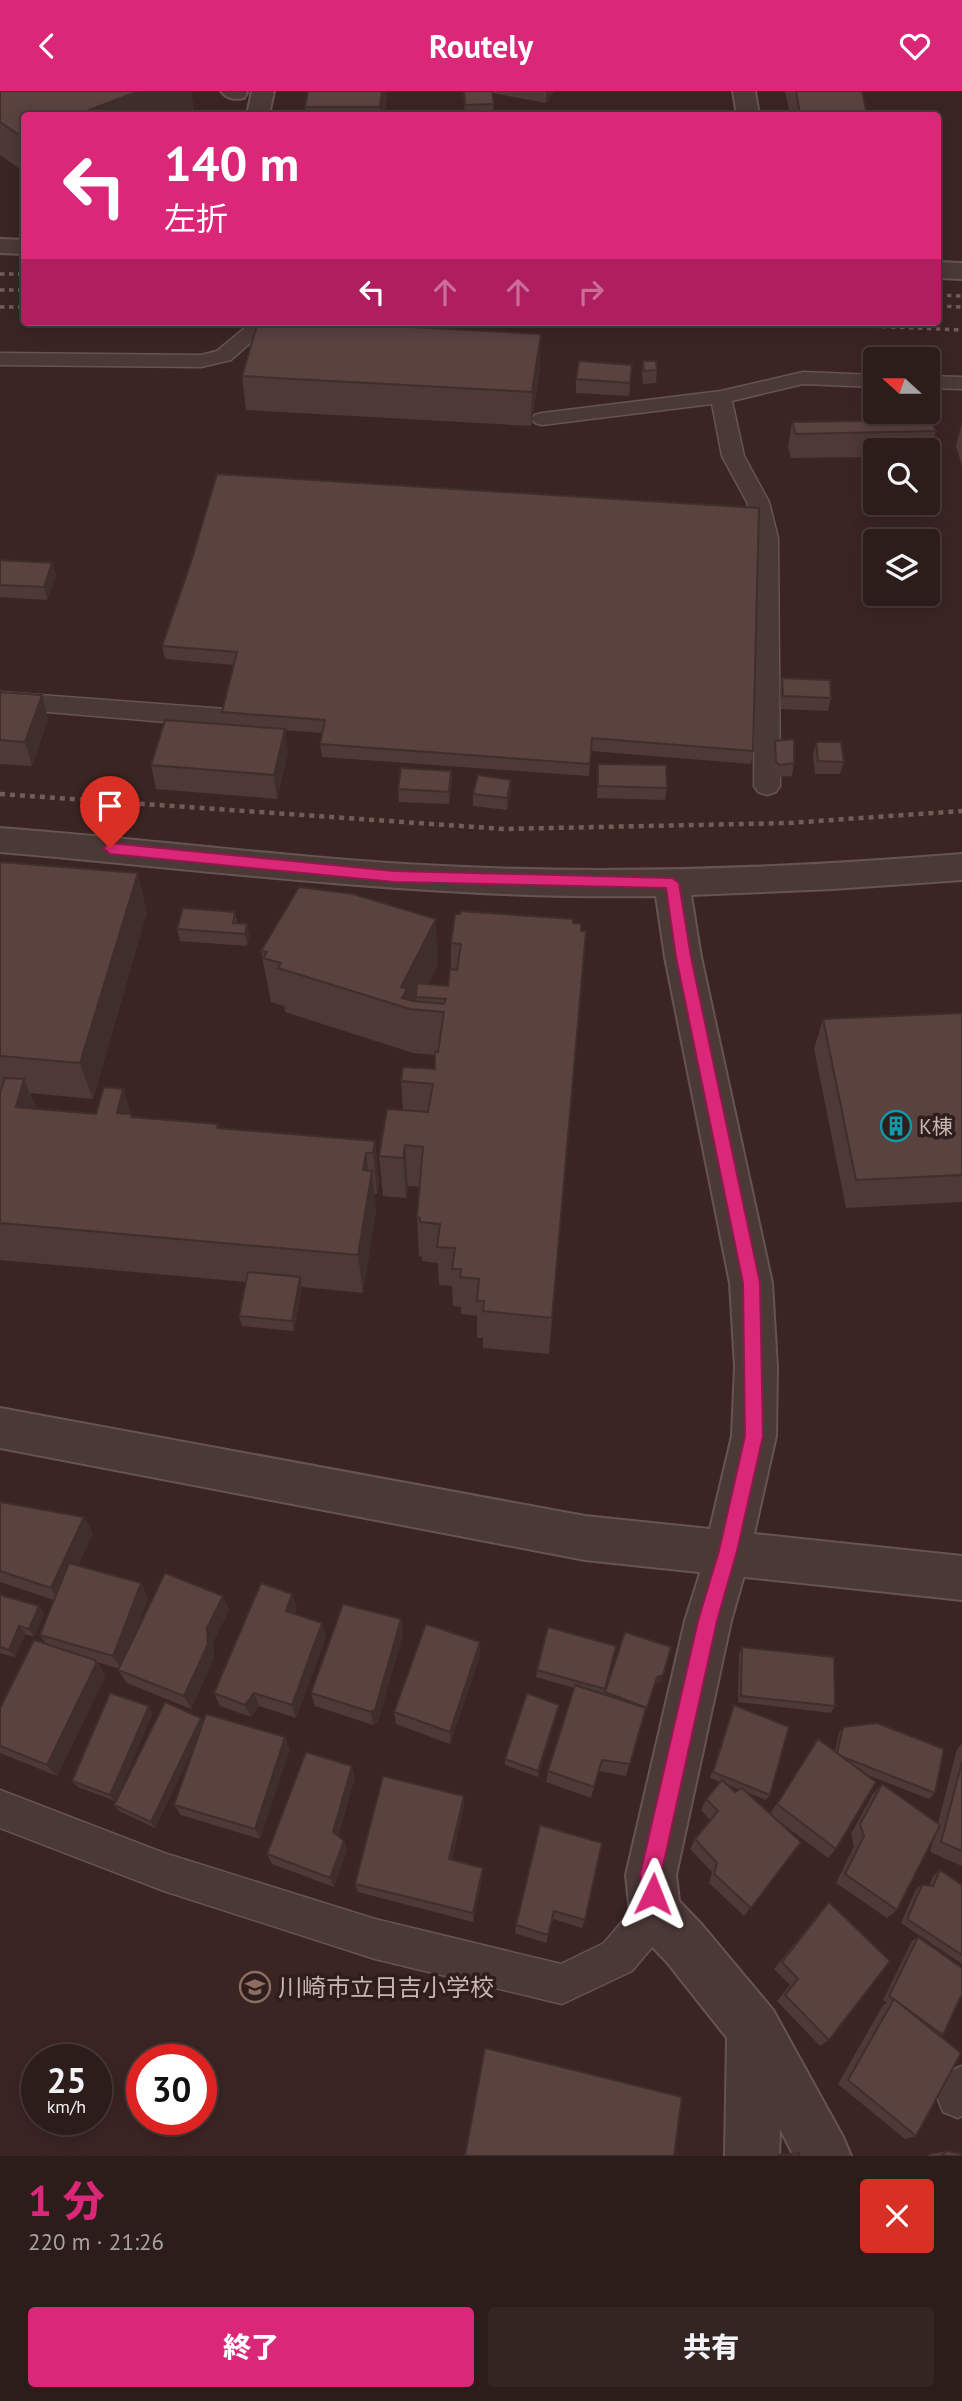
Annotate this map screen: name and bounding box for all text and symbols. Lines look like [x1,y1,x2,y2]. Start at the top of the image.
text: Routely [429,25,533,67]
icon: back [28,27,66,65]
icon: heart [896,27,934,65]
text: 140 m [164,131,299,195]
icon: left [49,140,140,231]
text: 左折 [164,197,228,239]
icon: left [353,273,391,311]
icon: ahead [426,273,464,311]
icon: ahead [499,273,537,311]
icon: right [572,273,610,311]
north arrow [863,347,940,423]
map controls [863,347,940,606]
button: search [863,438,940,515]
button: layers [863,529,940,606]
pin [80,776,140,848]
icon: arrive [91,787,129,825]
building icon: K棟 [879,1109,913,1143]
place label: K棟 [919,1113,953,1140]
position arrow [616,1857,690,1931]
school or university icon: 川崎市立日吉小学校 [238,1970,272,2004]
place label: 川崎市立日吉小学校 [278,1972,494,2003]
speed limit sign: 30 [126,2044,217,2135]
text: 25 [47,2057,86,2103]
text: km/h [47,2095,86,2118]
text: 1 分 [28,2173,104,2228]
button: close [860,2179,934,2253]
text: 220 m · 21:26 [28,2227,164,2256]
button: 終了 [28,2307,474,2387]
button: 共有 [488,2307,934,2387]

